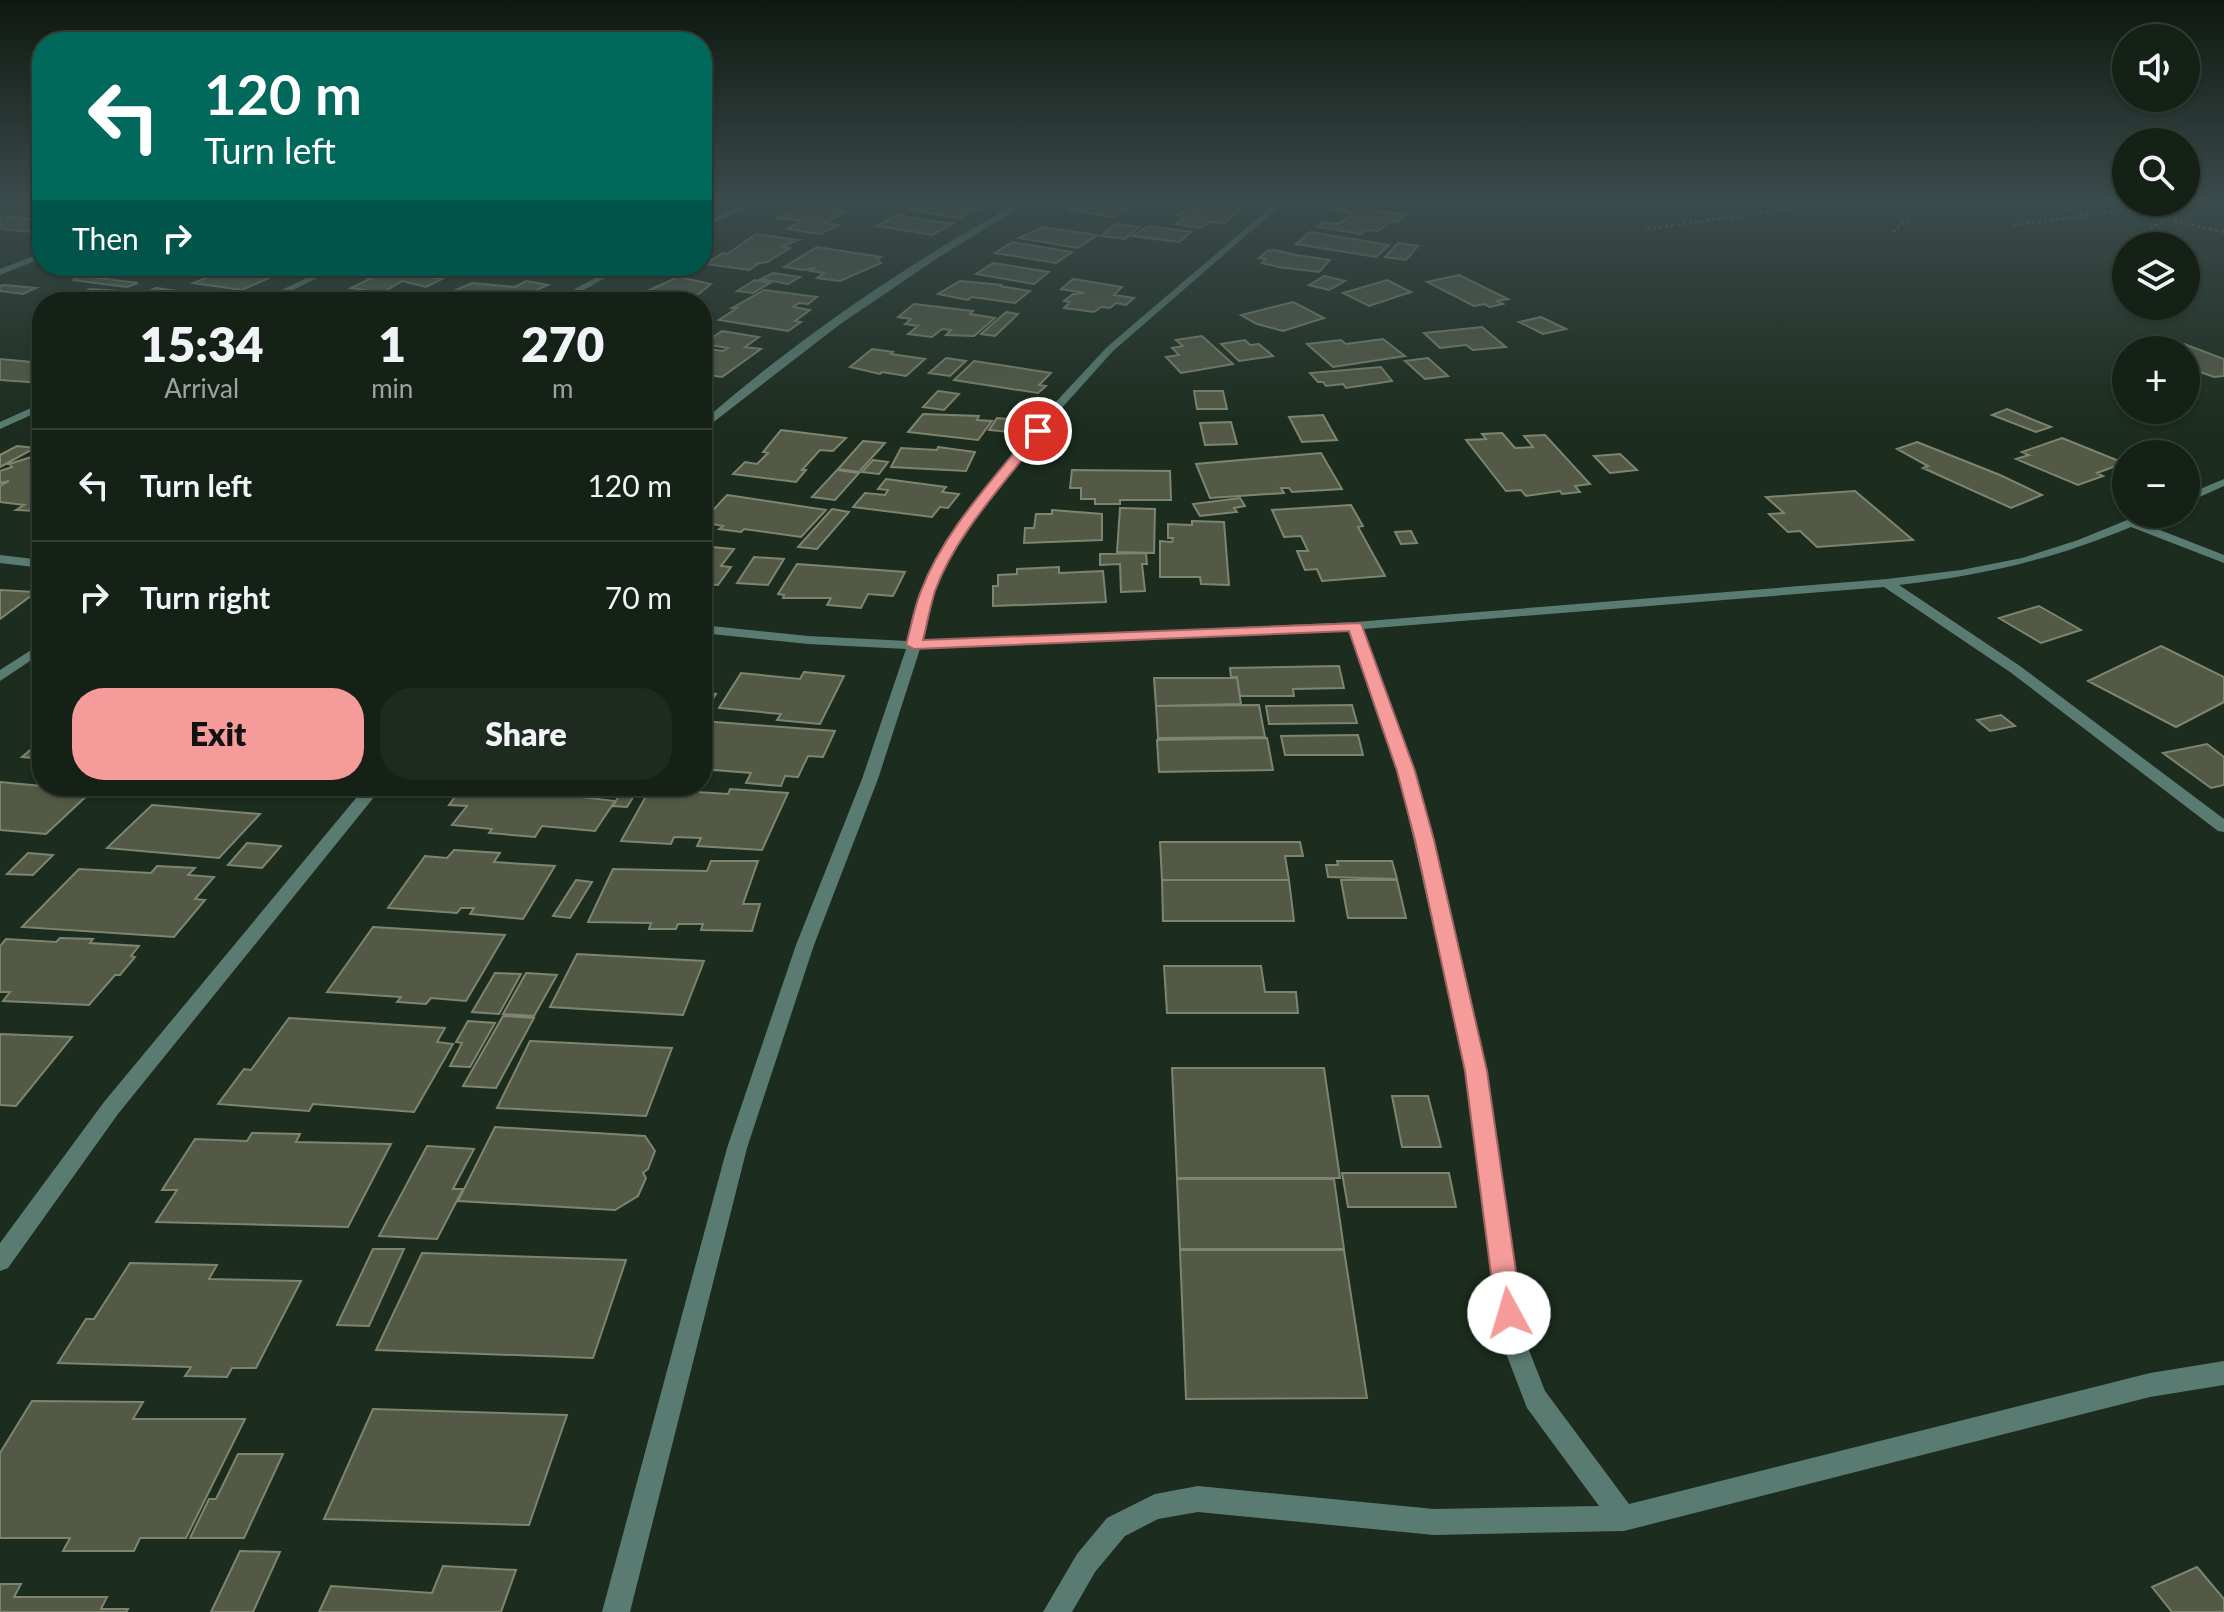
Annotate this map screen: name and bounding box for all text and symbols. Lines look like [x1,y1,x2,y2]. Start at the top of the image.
map controls [2112,24,2200,528]
button: sound [2112,24,2200,112]
text: 120 m [204,60,362,127]
icon: left [72,64,176,168]
text: Turn left [204,128,336,172]
button: search [2112,128,2200,216]
icon: right [155,216,199,260]
text: Then [72,220,139,256]
button: layers [2112,232,2200,320]
text: 15:34 [140,315,264,372]
text: 1 [378,315,406,372]
text: 270 [521,315,604,372]
button: + [2112,336,2200,424]
text: Arrival [164,372,239,404]
text: min [371,372,413,404]
text: m [552,372,573,404]
pin [1004,397,1072,465]
icon: arrive [1016,409,1060,453]
button: − [2112,440,2200,528]
icon: left [72,463,116,507]
text: Turn left [140,467,252,503]
text: 120 m [587,467,672,503]
icon: right [72,575,116,619]
text: Turn right [140,579,270,615]
text: 70 m [605,579,672,615]
button: Exit [72,688,364,780]
button: Share [380,688,672,780]
position arrow [1467,1271,1551,1355]

